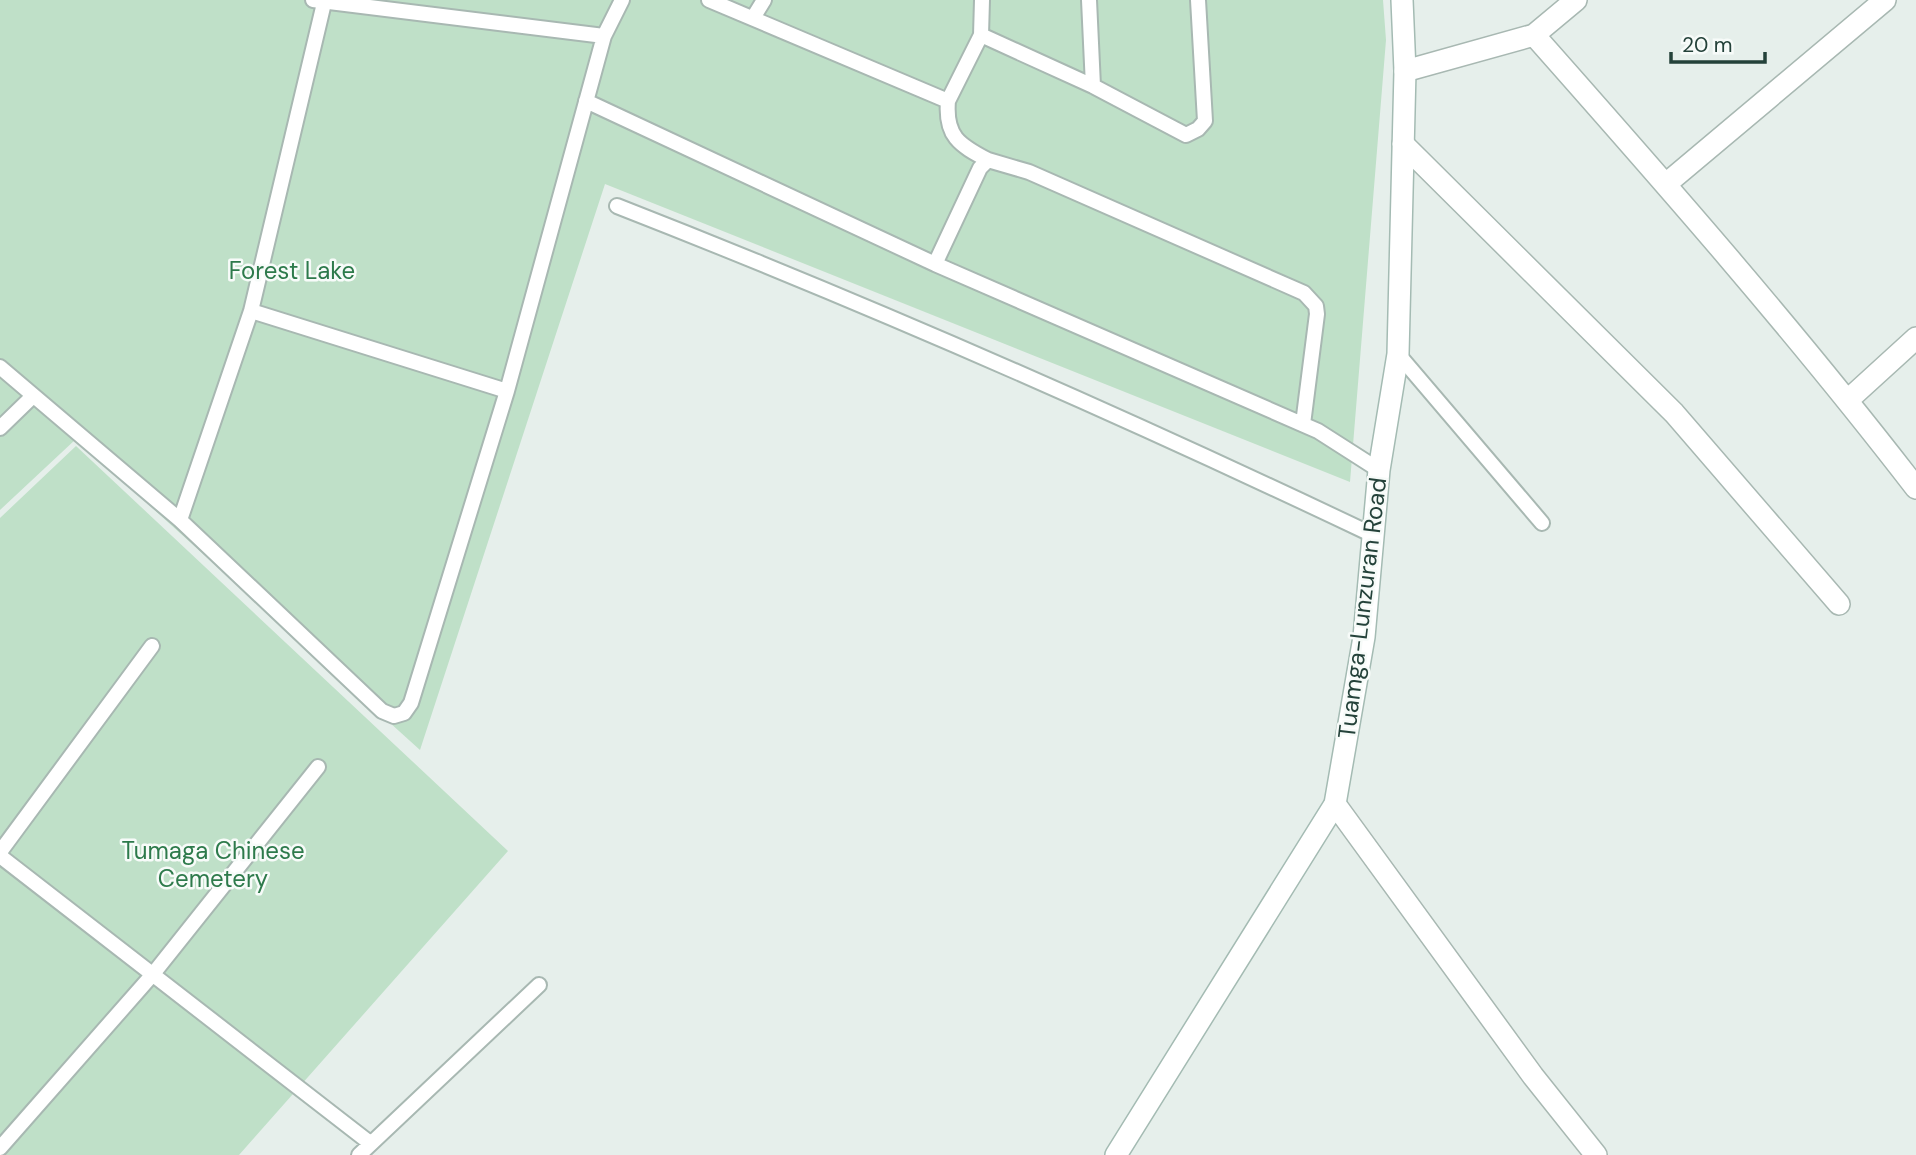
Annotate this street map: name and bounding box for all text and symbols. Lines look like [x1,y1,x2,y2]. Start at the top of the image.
scale bar [1671,21,1766,65]
text: 20 m [1682,31,1733,59]
park label: Forest Lake [229,255,355,286]
street label: Tuamga-Lunzuran Road [1331,476,1393,740]
park label: Tumaga Chinese Cemetery [121,835,305,894]

